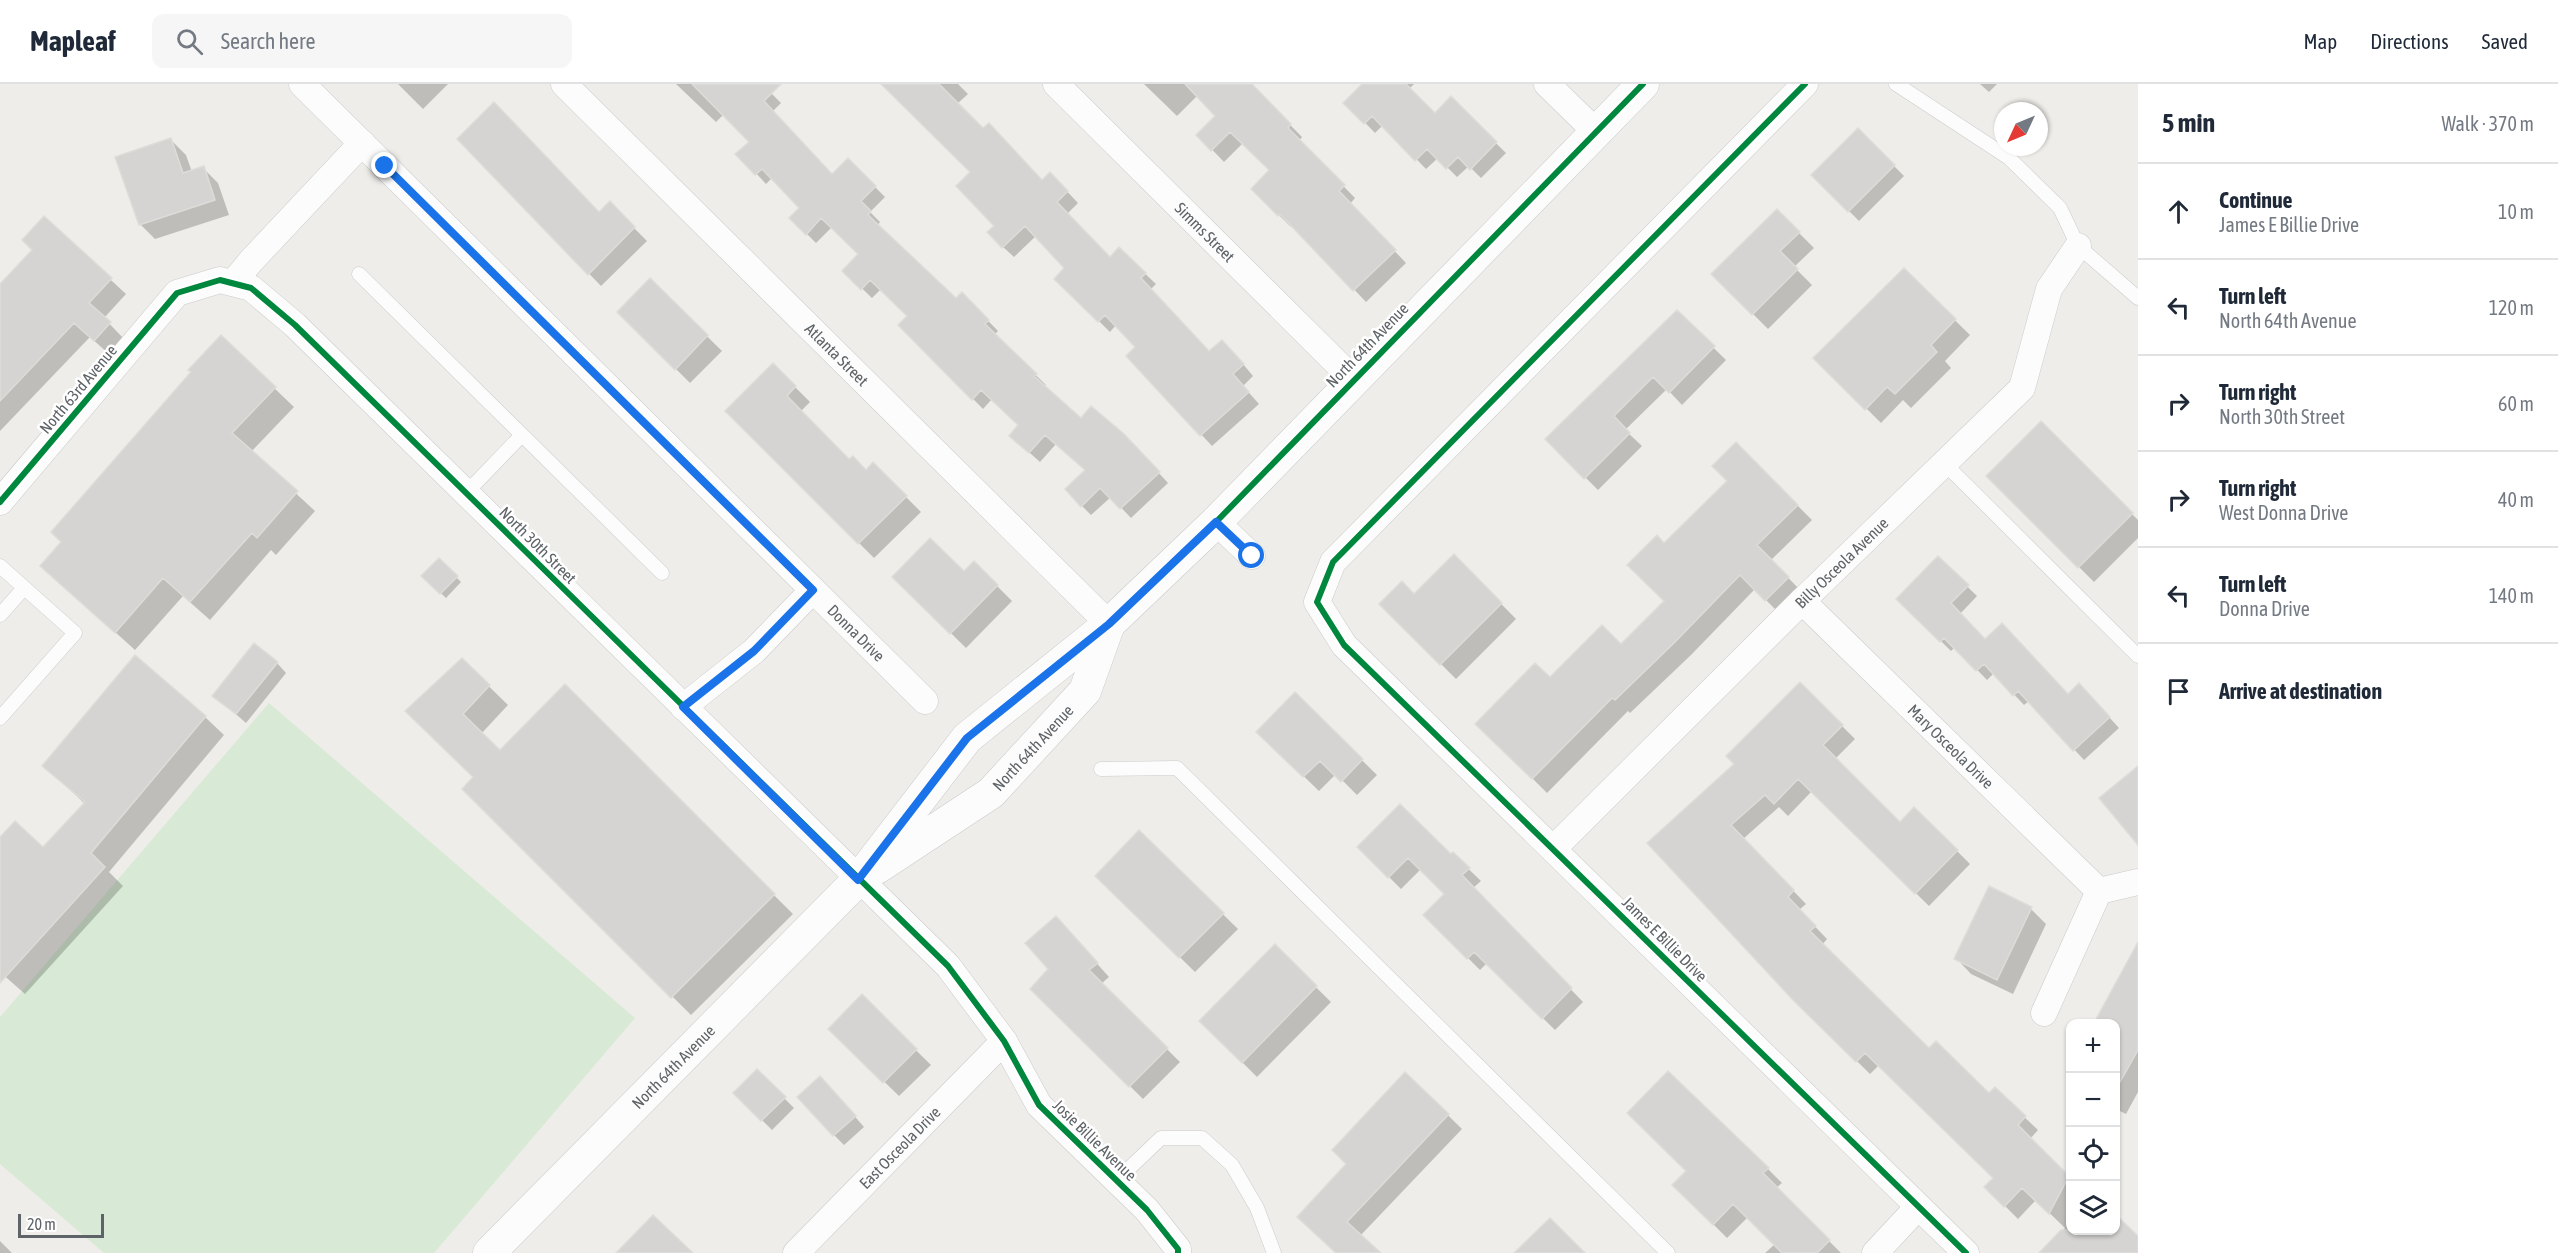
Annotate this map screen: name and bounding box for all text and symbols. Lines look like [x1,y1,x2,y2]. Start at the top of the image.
search box [152,14,572,68]
text: Mapleaf [30,25,116,57]
icon: search [173,25,206,58]
text: Search here [221,28,316,54]
text: Map [2303,29,2337,53]
text: Directions [2370,29,2449,53]
text: Saved [2482,29,2528,53]
north arrow [1994,102,2048,156]
text: 5 min [2162,108,2215,138]
text: Walk · 370 m [2442,112,2534,135]
route end [371,152,397,178]
text: Continue [2219,187,2293,213]
icon: ahead [2162,195,2195,228]
street label: Simms Street [1172,199,1239,266]
text: 10 m [2498,200,2534,223]
text: James E Billie Drive [2219,213,2359,236]
text: Turn left [2219,283,2286,309]
icon: left [2162,291,2195,324]
text: 120 m [2489,296,2534,319]
street label: North 64th Avenue [1322,299,1412,391]
text: North 64th Avenue [2219,309,2356,332]
street label: Atlanta Street [802,319,872,390]
street label: North 63rd Avenue [36,341,120,437]
text: Turn right [2219,379,2296,405]
icon: right [2162,387,2195,420]
text: 60 m [2498,392,2534,415]
text: North 30th Street [2219,405,2345,428]
text: Turn right [2219,475,2296,501]
icon: right [2162,483,2195,516]
text: 40 m [2498,488,2534,511]
text: West Donna Drive [2219,501,2348,524]
street label: North 30th Street [496,503,580,587]
street label: Billy Osceola Avenue [1791,514,1892,612]
route start [1238,542,1264,568]
text: Turn left [2219,571,2286,597]
icon: left [2162,579,2195,612]
text: 140 m [2489,584,2534,607]
text: Donna Drive [2219,597,2310,620]
street label: Donna Drive [824,601,888,665]
icon: arrive [2162,675,2195,708]
text: Arrive at destination [2219,678,2382,704]
street label: North 64th Avenue [989,701,1077,794]
street label: Mary Osceola Drive [1904,701,1997,792]
street label: James E Billie Drive [1619,893,1711,985]
map controls [2066,1019,2120,1235]
button: + [2066,1019,2120,1073]
street label: North 64th Avenue [628,1021,718,1112]
button: − [2066,1073,2120,1127]
street label: Josie Billie Avenue [1050,1096,1140,1184]
street label: East Osceola Drive [856,1103,944,1192]
button: locate [2066,1127,2120,1181]
button: layers [2066,1181,2120,1235]
scale bar [18,1211,104,1238]
text: 20 m [27,1215,56,1233]

